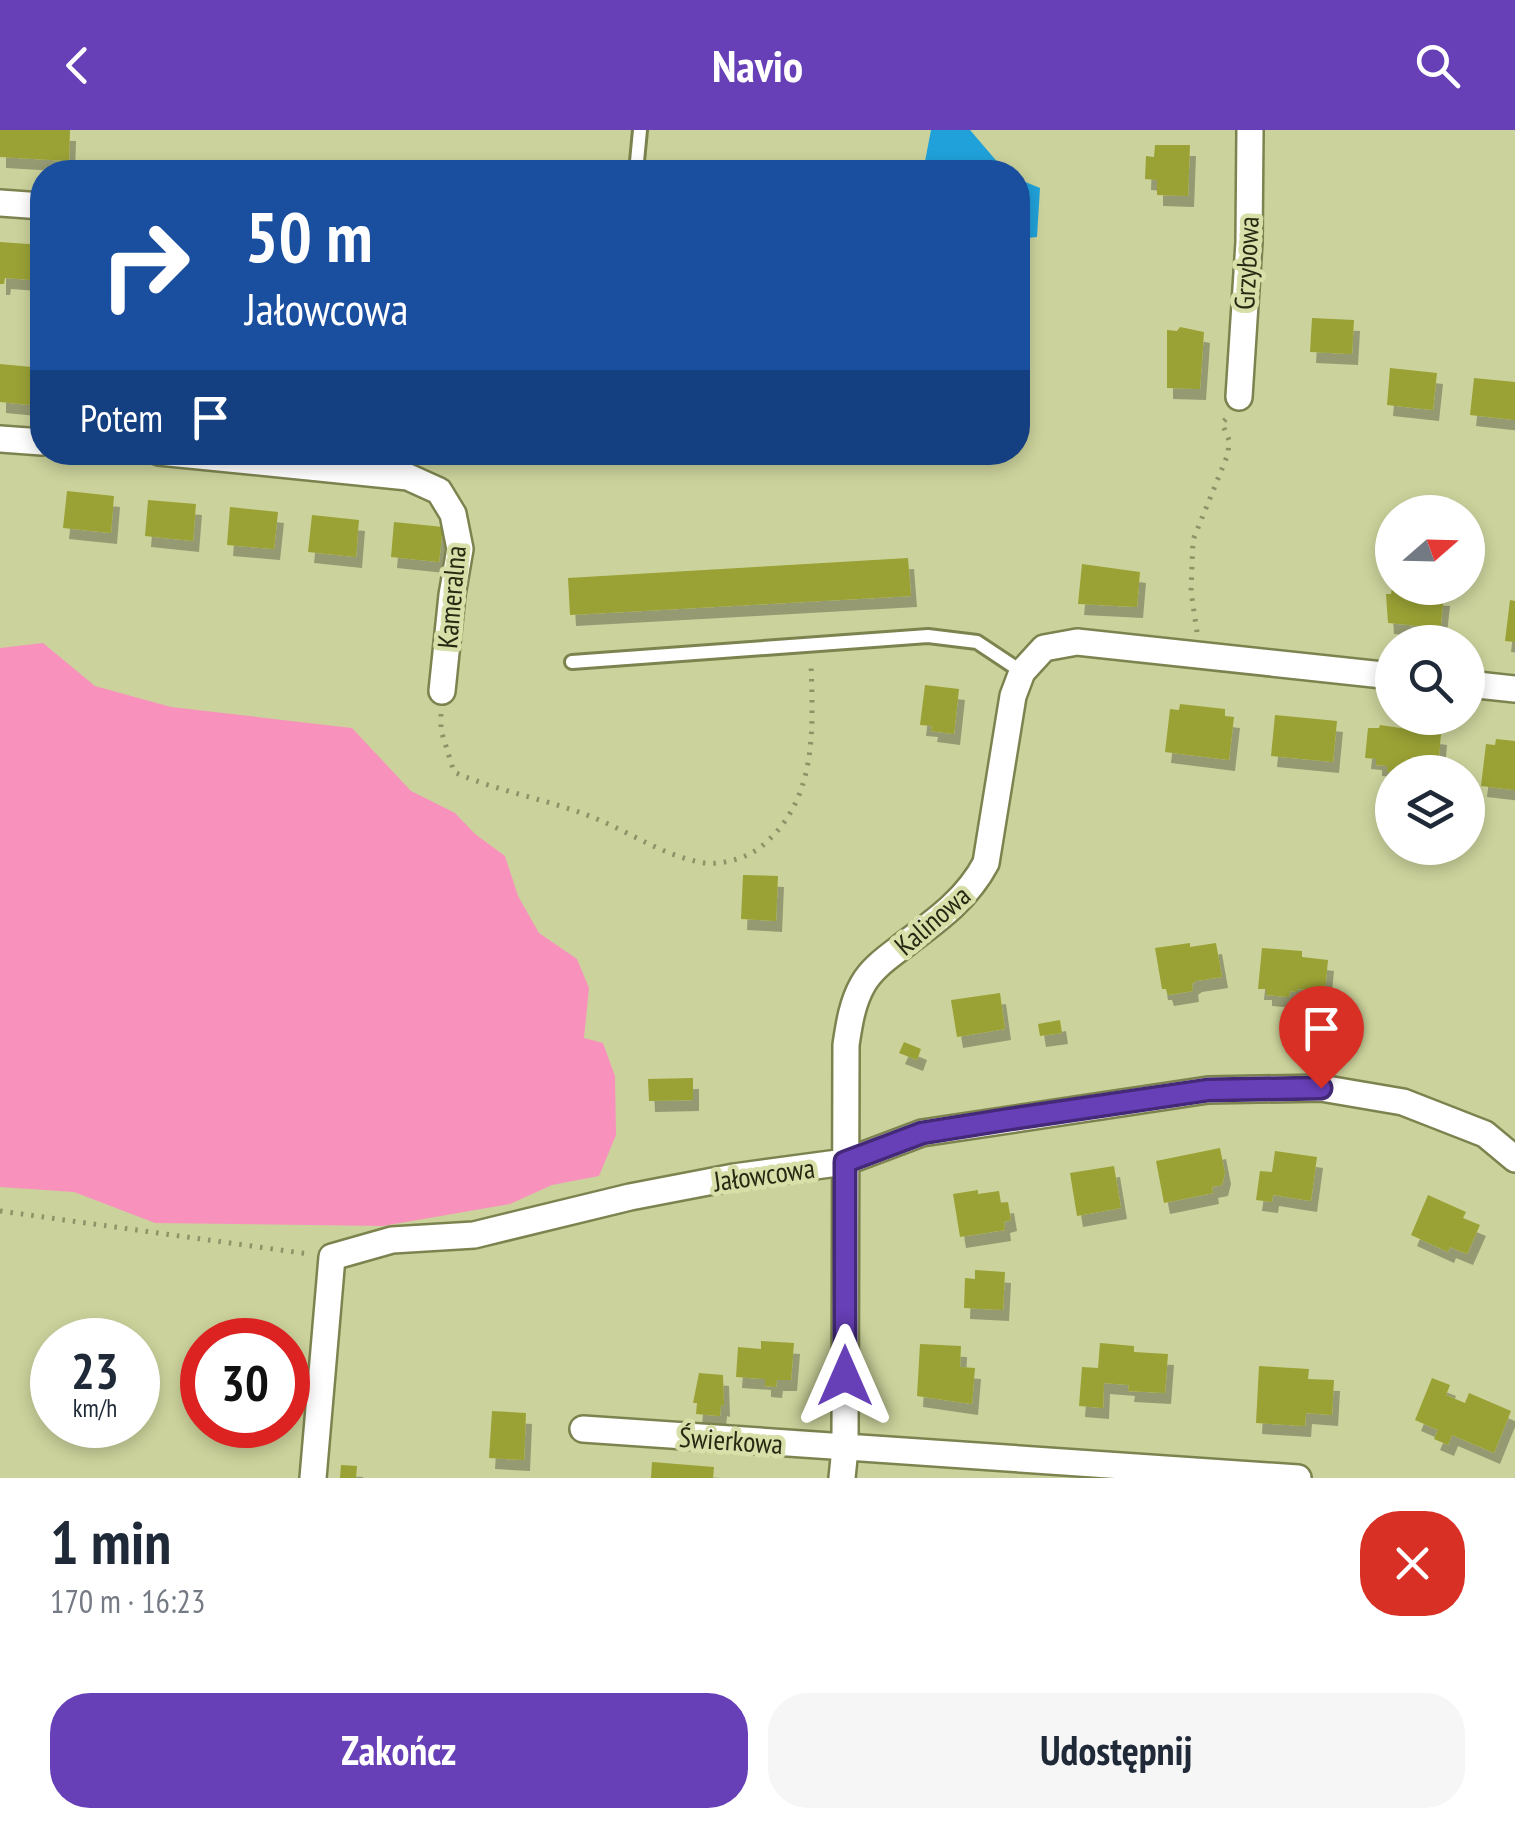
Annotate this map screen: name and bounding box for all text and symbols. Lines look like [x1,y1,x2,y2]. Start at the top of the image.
text: Navio [712,36,803,94]
icon: back [50,38,105,93]
icon: search [1410,38,1465,93]
text: 50 m [245,191,373,281]
icon: right [80,200,210,330]
street label: Grzybowa [1225,215,1267,311]
text: Jałowcowa [245,279,408,337]
icon: arrive [183,390,238,445]
text: Potem [80,393,163,442]
north arrow [1375,495,1485,605]
map controls [1375,495,1485,865]
street label: Kameralna [428,544,474,650]
button: search [1375,625,1485,735]
button: layers [1375,755,1485,865]
street label: Kalinowa [886,877,978,963]
pin [1279,986,1364,1089]
icon: arrive [1294,1001,1349,1056]
street label: Jałowcowa [710,1149,817,1200]
speed limit sign: 30 [180,1318,310,1448]
position arrow [793,1324,897,1428]
text: 23 [71,1338,119,1403]
text: km/h [73,1392,117,1424]
street label: Świerkowa [678,1418,784,1462]
text: 1 min [50,1503,171,1581]
button: close [1360,1511,1465,1616]
text: 170 m · 16:23 [50,1580,205,1622]
button: Zakończ [50,1693,748,1808]
button: Udostępnij [768,1693,1465,1808]

